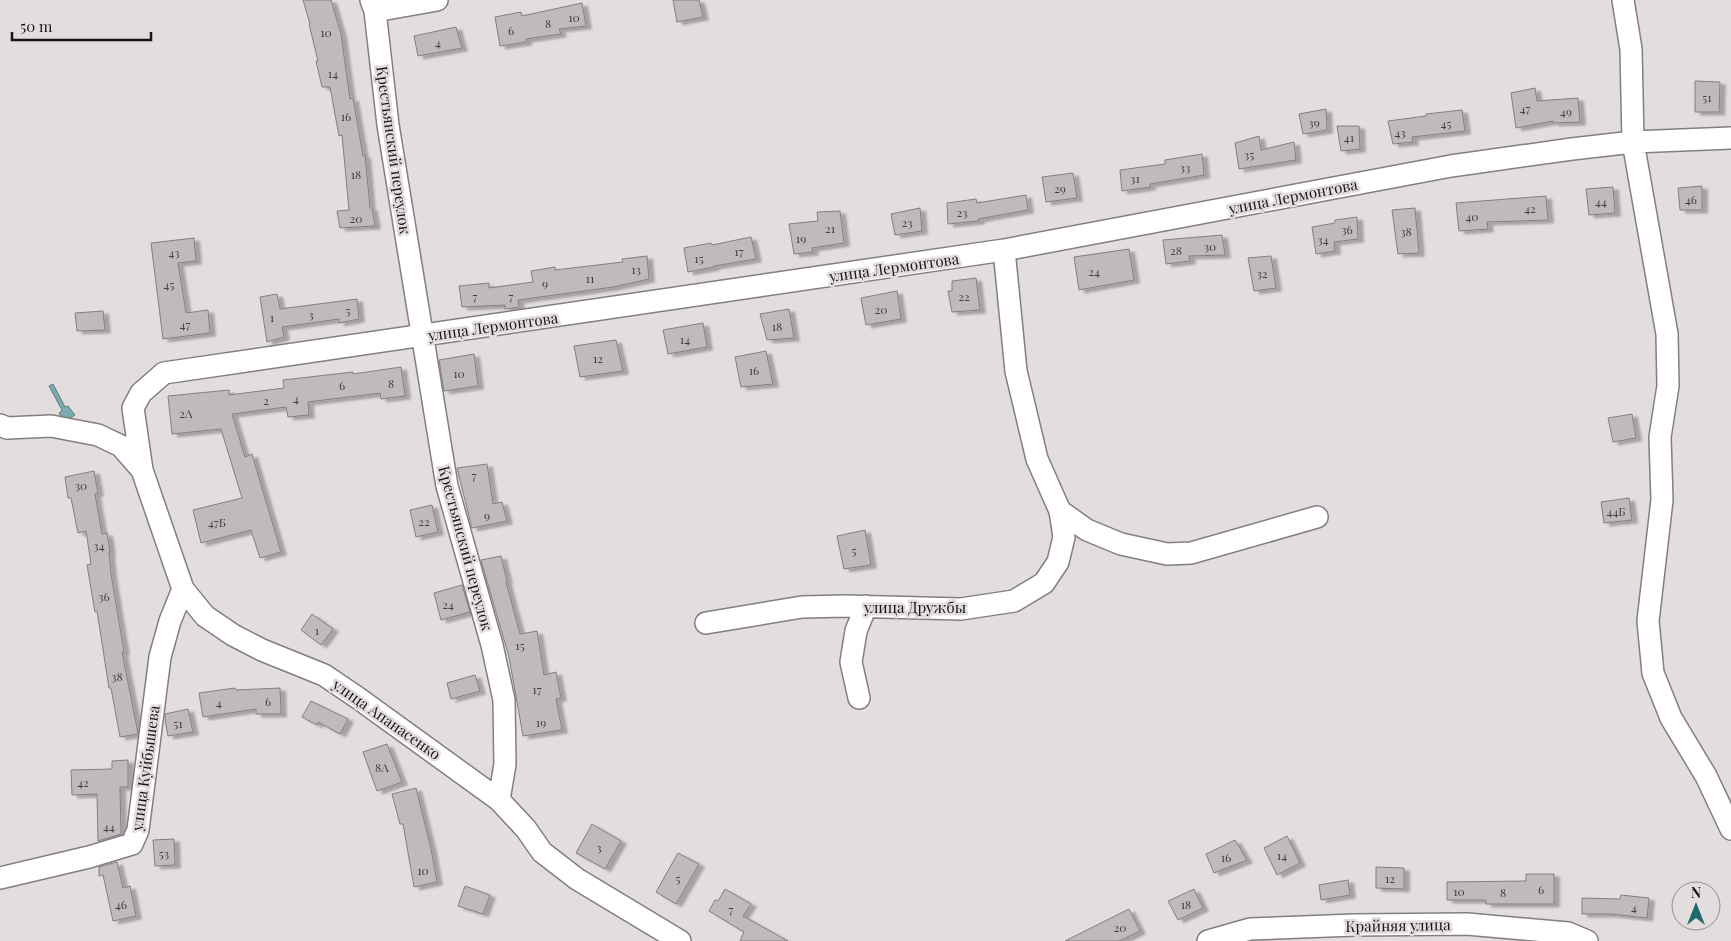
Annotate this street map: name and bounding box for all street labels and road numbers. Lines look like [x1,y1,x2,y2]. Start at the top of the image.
street label: Крестьянский переулок [372,65,416,236]
street label: улица Лермонтова [1226,174,1360,218]
street label: улица Лермонтова [827,248,961,286]
street label: улица Лермонтова [426,307,560,345]
street label: Крестьянский переулок [434,464,498,633]
street label: улица Дружбы [863,597,966,617]
street label: улица Апанасенко [328,674,445,764]
street label: улица Куйбышева [126,704,164,833]
street label: Крайняя улица [1345,914,1451,936]

